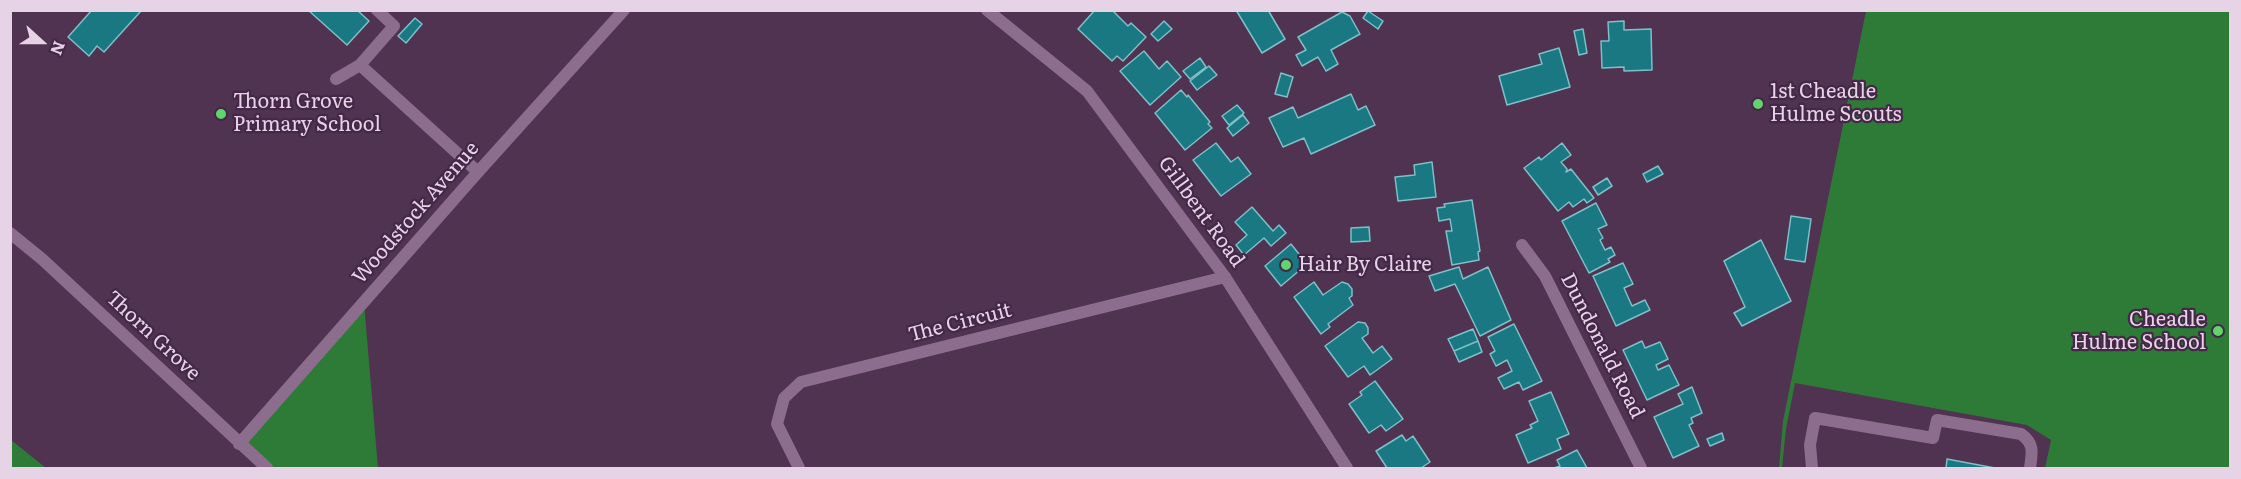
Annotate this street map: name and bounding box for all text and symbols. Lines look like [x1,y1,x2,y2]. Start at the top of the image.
north arrow [12,12,72,72]
text: N [45,38,72,59]
place label: 1st Cheadle Hulme Scouts [1770,80,1902,127]
place label: Thorn Grove Primary School [233,90,381,137]
marker: 1st Cheadle Hulme Scouts [1751,97,1765,111]
marker: Thorn Grove Primary School [214,107,228,121]
street label: Woodstock Avenue [348,137,484,289]
street label: Gillbent Road [1153,152,1249,272]
place label: Hair By Claire [1298,253,1432,277]
marker: Hair By Claire [1279,258,1293,272]
street label: Dundonald Road [1555,269,1649,423]
street label: Thorn Grove [101,286,205,386]
street label: The Circuit [906,299,1014,347]
place label: Cheadle Hulme School [2072,308,2206,355]
marker: Cheadle Hulme School [2211,324,2225,338]

